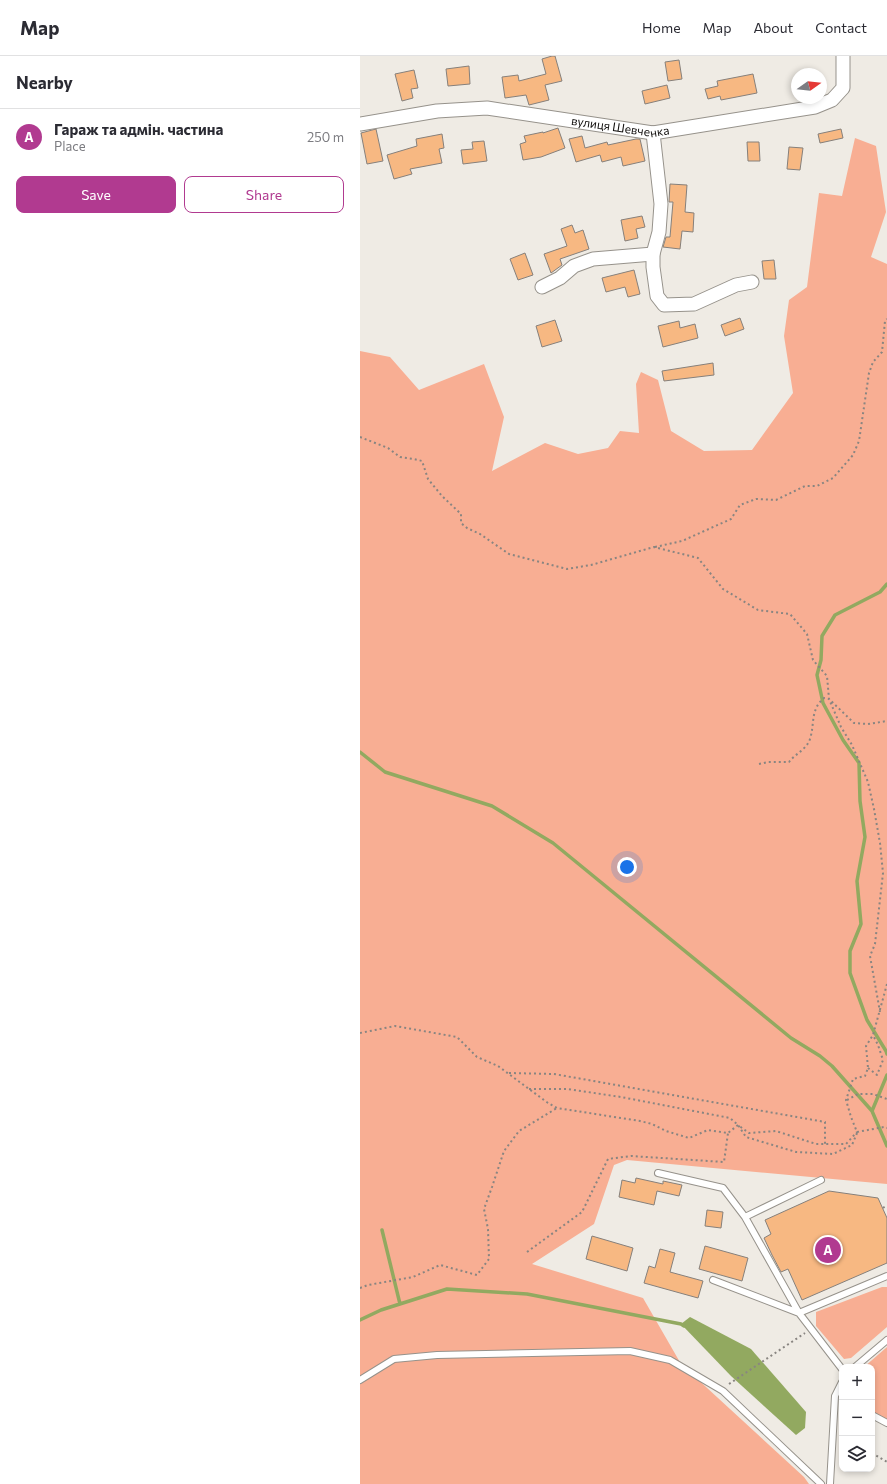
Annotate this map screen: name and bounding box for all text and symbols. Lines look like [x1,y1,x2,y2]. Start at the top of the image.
text: Map [20,16,59,39]
text: Home [642,19,681,36]
text: Map [703,19,731,36]
text: About [753,19,793,36]
text: Contact [815,19,867,36]
north arrow [791,68,827,104]
text: Nearby [16,72,73,93]
street label: вулиця Шевченка [570,113,670,139]
text: Гараж та адмін. частина [54,120,223,138]
text: A [24,129,34,145]
text: 250 m [307,129,344,145]
text: Place [54,138,86,154]
button: Save [16,176,176,213]
button: Share [184,176,344,213]
your location [617,857,637,877]
pin: A [815,1235,841,1265]
map controls [839,1364,875,1472]
button: + [839,1364,875,1400]
button: − [839,1400,875,1436]
button: layers [839,1436,875,1472]

